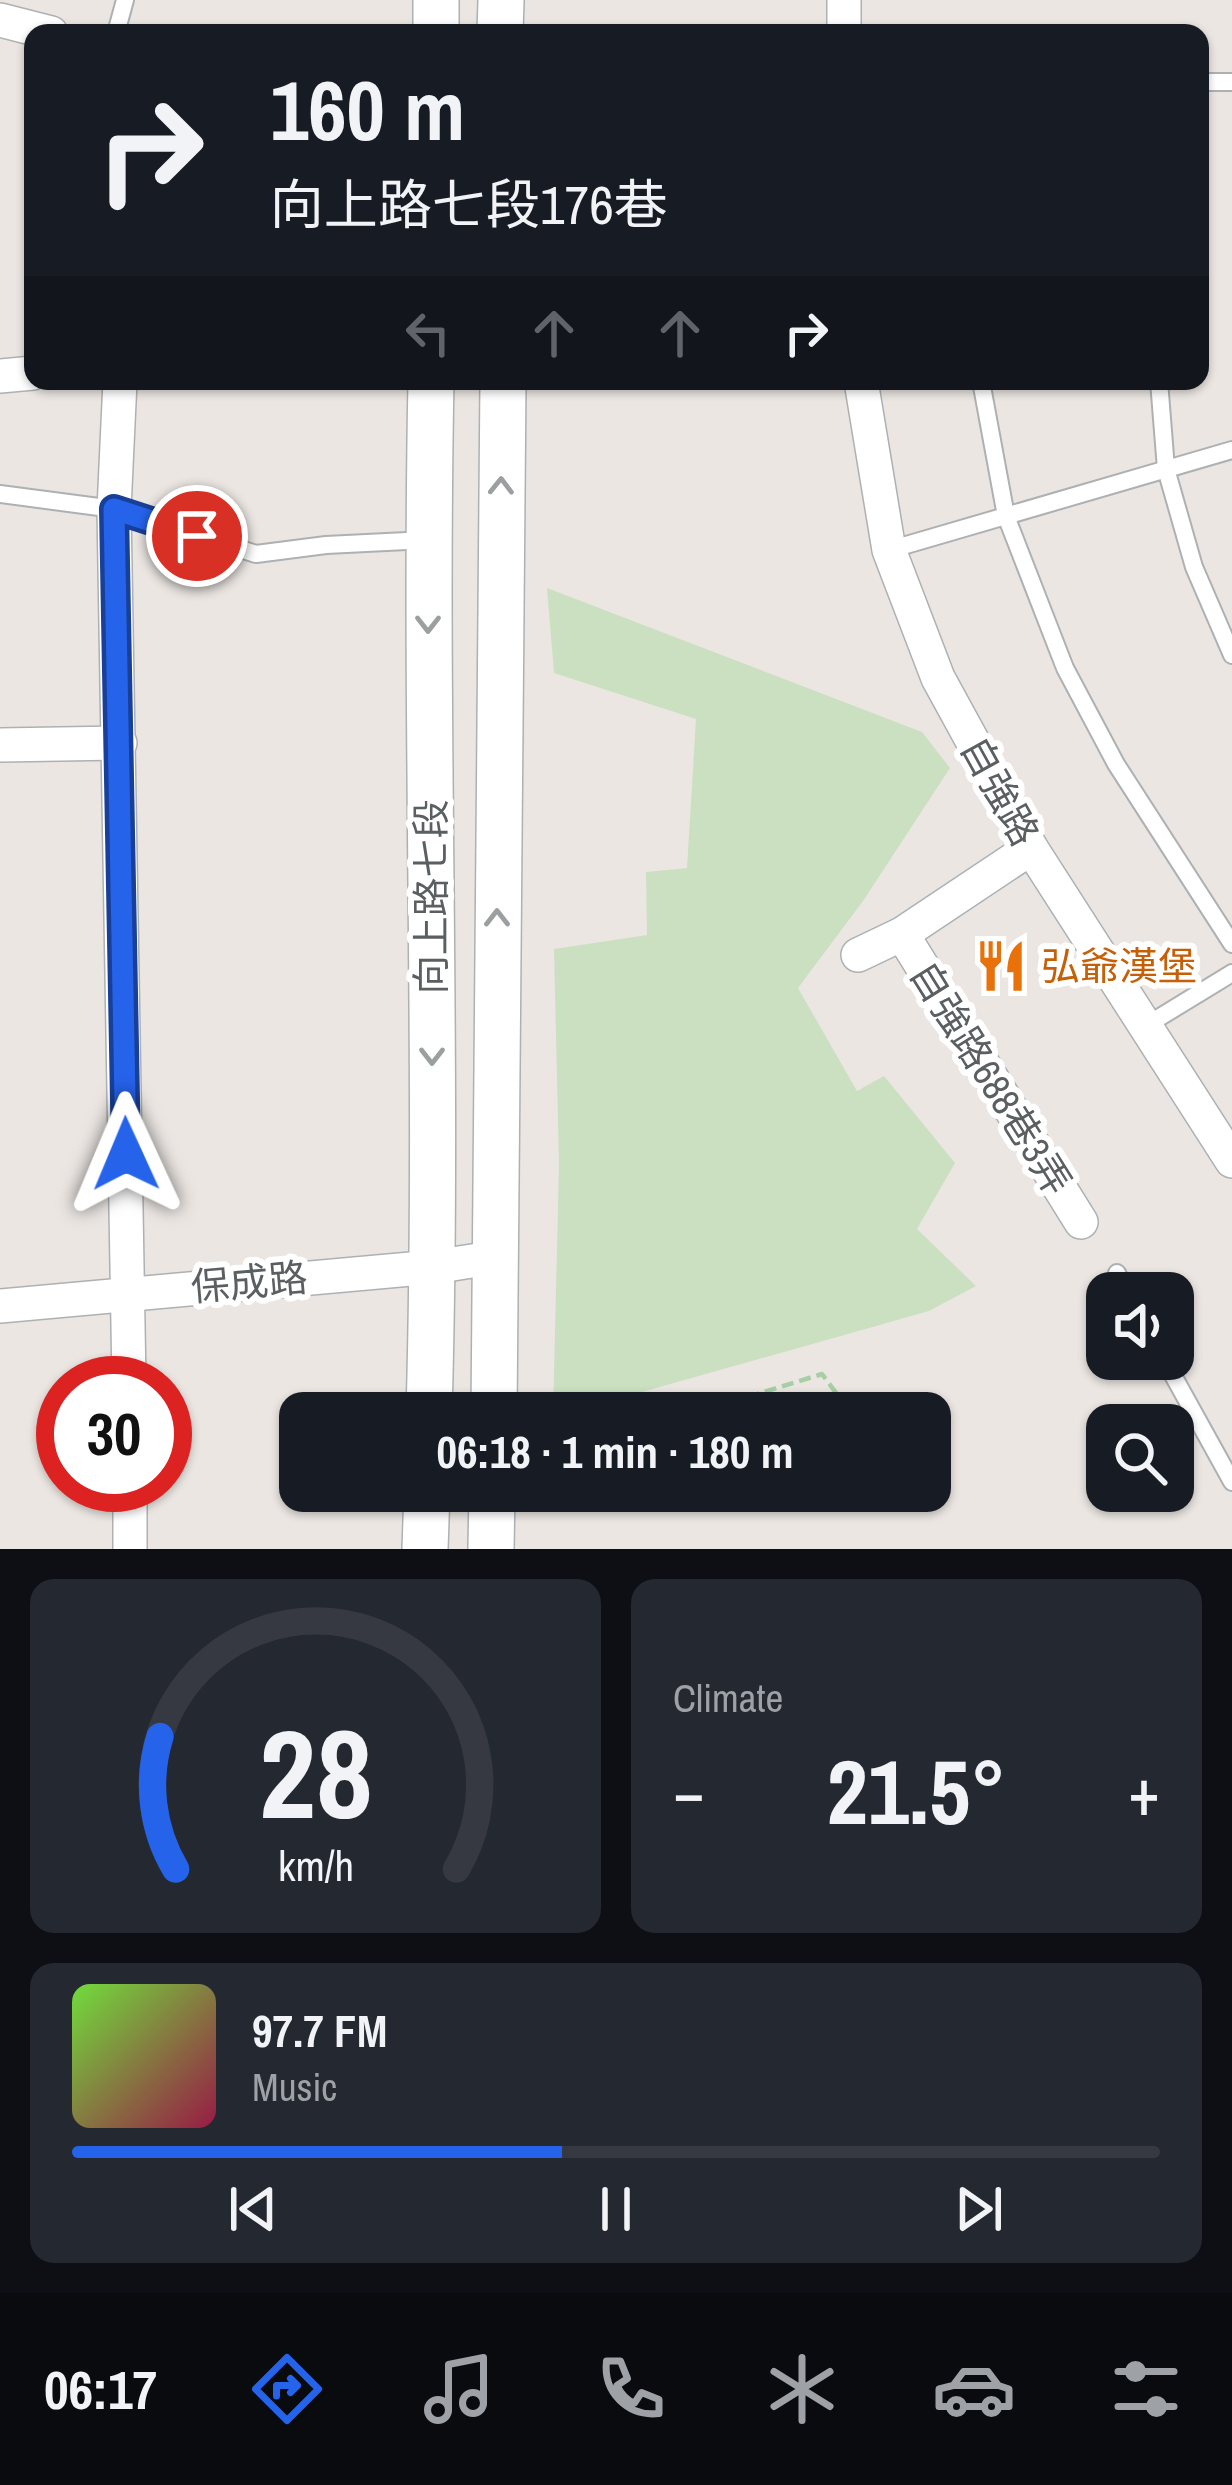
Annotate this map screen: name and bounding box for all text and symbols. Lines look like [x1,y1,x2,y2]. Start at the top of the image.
text: 160 m [270,53,465,166]
icon: right [72,72,228,228]
text: 向上路七段176巷 [270,168,668,241]
icon: left [395,300,461,366]
icon: ahead [521,300,587,366]
icon: ahead [647,300,713,366]
icon: right [773,300,839,366]
one-way arrow [488,476,514,495]
pin [146,485,248,587]
icon: arrive [164,503,230,569]
one-way arrow [415,615,441,634]
street label: 自強路 [949,727,1051,855]
street label: 向上路七段 [405,799,457,995]
one-way arrow [484,908,510,926]
restaurant icon: 弘爺漢堡 [972,937,1030,995]
place label: 弘爺漢堡 [1041,940,1197,992]
street label: 自強路688巷3弄 [898,951,1084,1205]
one-way arrow [419,1048,445,1066]
position arrow [63,1091,189,1217]
street label: 保成路 [188,1251,310,1313]
map controls [1086,1272,1194,1512]
button: sound [1086,1272,1194,1380]
speed limit sign: 30 [36,1356,192,1512]
button: search [1086,1404,1194,1512]
text: 06:18 · 1 min · 180 m [437,1421,793,1482]
text: Climate [673,1672,783,1724]
text: 28 [259,1689,372,1857]
text: 21.5° [827,1731,1006,1852]
text: − [673,1747,705,1836]
text: + [1128,1747,1160,1836]
text: km/h [277,1837,354,1894]
text: 97.7 FM [252,2000,387,2061]
text: Music [252,2061,337,2113]
icon: previous [220,2176,286,2242]
icon: pause [583,2176,649,2242]
icon: next [946,2176,1012,2242]
icon: directions [245,2347,329,2431]
icon: music [417,2347,501,2431]
icon: phone [589,2347,673,2431]
icon: climate [760,2347,844,2431]
icon: car [932,2347,1016,2431]
icon: filters [1104,2347,1188,2431]
text: 06:17 [44,2353,157,2426]

